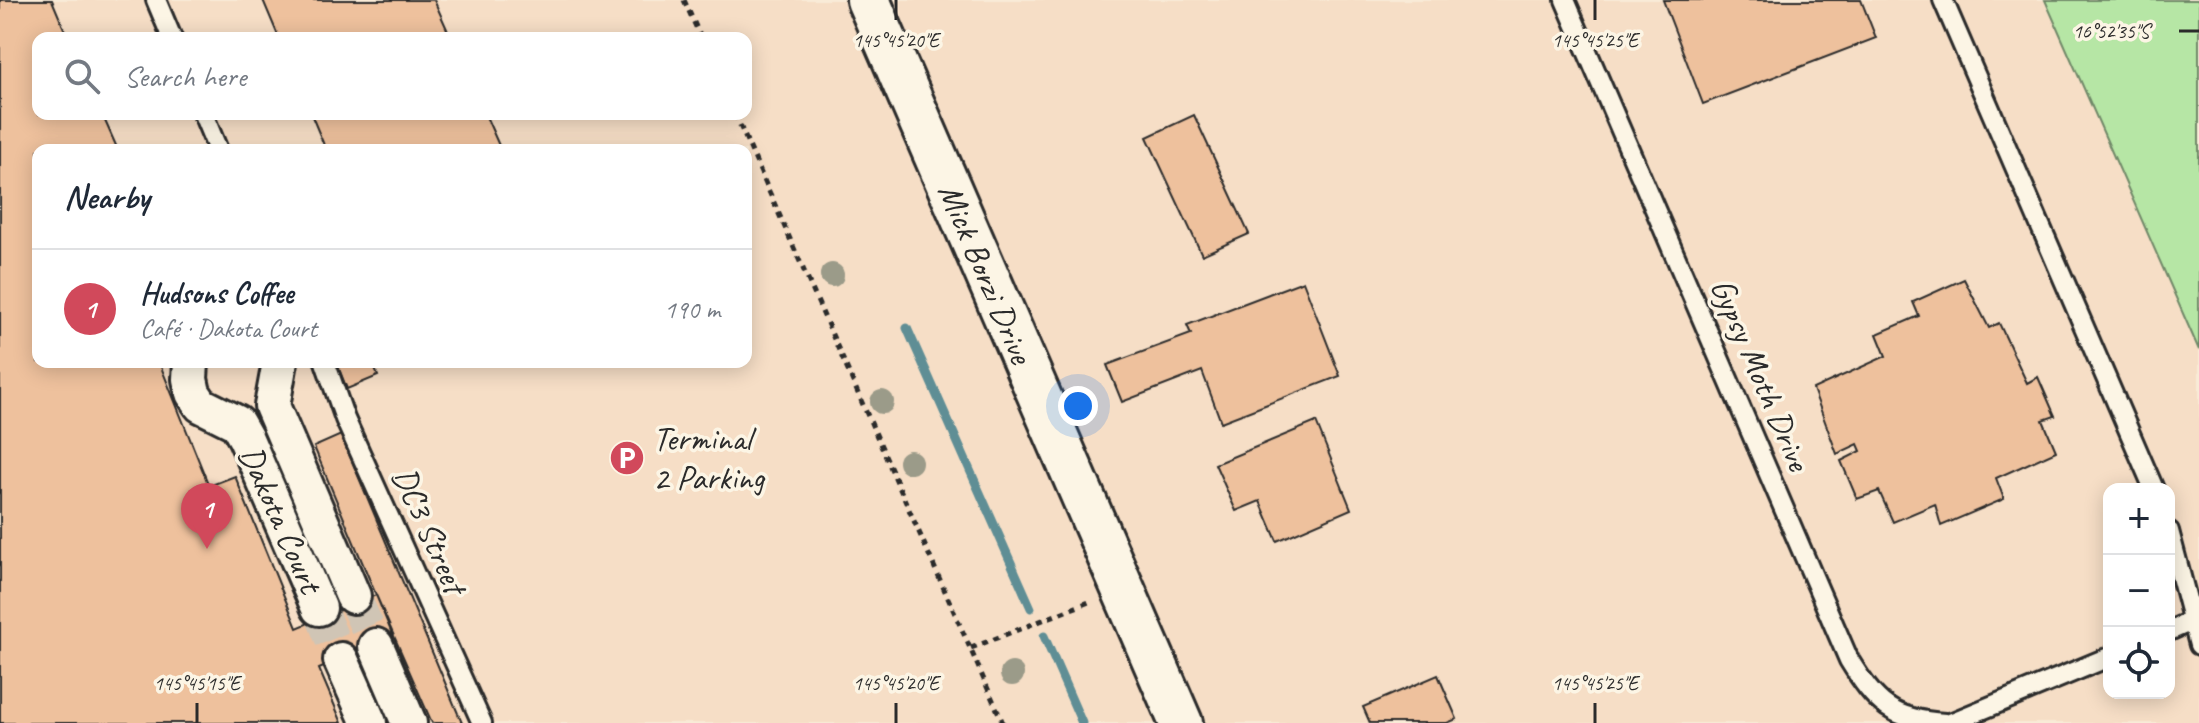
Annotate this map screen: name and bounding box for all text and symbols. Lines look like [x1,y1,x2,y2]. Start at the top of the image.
text: 16°52'35"S [2073,19,2154,44]
text: 145°45'20"E [853,28,942,53]
text: 145°45'25"E [1552,28,1641,53]
search box [32,32,752,120]
icon: search [60,54,104,98]
text: Search here [124,57,246,95]
text: Nearby [64,175,150,218]
street label: Mick Borzi Drive [929,177,1044,371]
street label: Gypsy Moth Drive [1701,272,1821,478]
text: Hudsons Coffee [140,274,293,312]
text: 1 [84,293,96,326]
text: 190 m [664,293,720,326]
text: Café · Dakota Court [140,312,317,345]
your location [1058,386,1098,426]
place label: Terminal 2 Parking [653,417,766,499]
street label: Dakota Court [230,439,334,603]
parking icon: Terminal 2 Parking [608,439,646,477]
street label: DC3 Street [383,460,479,604]
pin: 1 [181,483,233,549]
map controls [2103,483,2175,699]
button: + [2103,483,2175,555]
button: − [2103,555,2175,627]
button: locate [2103,627,2175,699]
text: 145°45'15"E [154,671,243,696]
text: 145°45'20"E [853,671,942,696]
text: 145°45'25"E [1552,671,1641,696]

